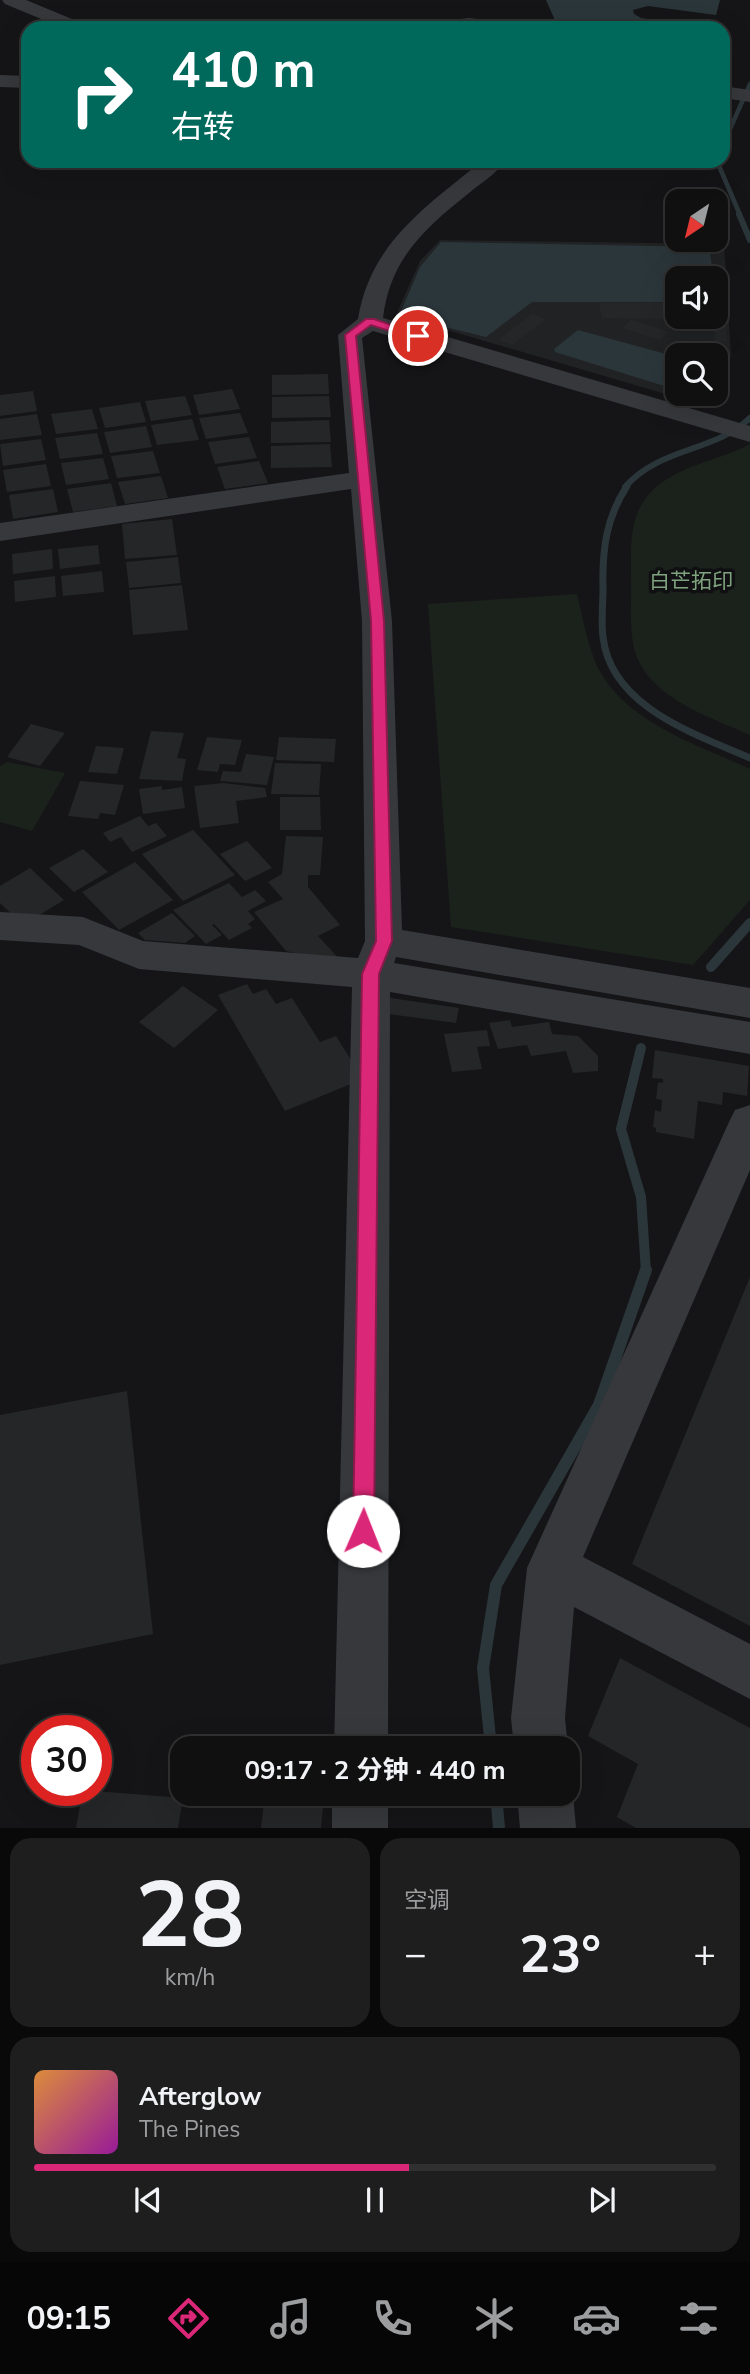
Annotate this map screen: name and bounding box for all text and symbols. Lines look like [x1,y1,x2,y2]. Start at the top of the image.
text: 410 m [171,37,315,104]
icon: right [56,49,147,140]
text: 右转 [171,106,235,149]
north arrow [665,189,728,252]
map controls [665,189,728,406]
button: sound [665,266,728,329]
pin [388,306,448,366]
icon: arrive [399,317,437,355]
button: search [665,343,728,406]
park label: 白芒拓印 [649,567,733,595]
position arrow [326,1494,400,1568]
speed limit sign: 30 [21,1715,112,1806]
text: 09:17 · 2 分钟 · 440 m [244,1753,506,1788]
text: 28 [135,1854,245,1978]
text: 空调 [404,1885,450,1916]
text: 23° [519,1919,601,1990]
text: − [404,1929,427,1980]
text: + [693,1929,716,1980]
text: km/h [165,1962,215,1993]
text: Afterglow [139,2079,262,2114]
text: The Pines [139,2114,240,2145]
icon: previous [129,2181,167,2219]
icon: pause [356,2181,394,2219]
icon: next [583,2181,621,2219]
icon: directions [164,2294,213,2343]
icon: music [266,2294,315,2343]
icon: phone [368,2294,417,2343]
icon: climate [470,2294,519,2343]
icon: car [572,2294,621,2343]
icon: filters [674,2294,723,2343]
text: 09:15 [27,2297,111,2340]

